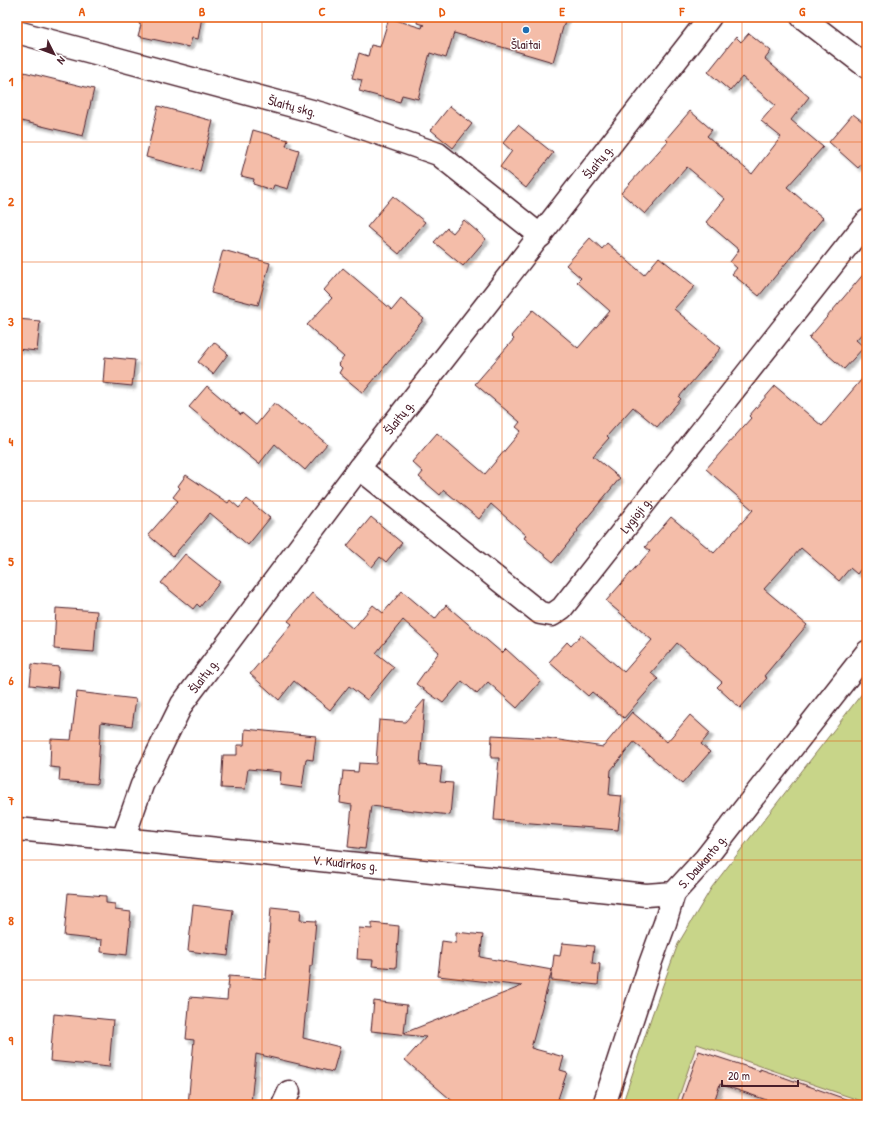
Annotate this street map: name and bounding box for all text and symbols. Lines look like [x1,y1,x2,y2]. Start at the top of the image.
text: A [79,2,86,20]
text: B [199,2,206,20]
text: C [318,2,326,20]
text: D [439,2,446,20]
text: E [559,2,565,20]
text: F [679,2,686,20]
text: G [799,2,806,20]
marker: Šlaitai [521,25,531,35]
north arrow [34,34,74,74]
place label: Šlaitai [511,35,541,53]
text: N [54,54,69,68]
text: 1 [9,72,14,90]
street label: Šlaitų skg. [266,91,319,121]
street label: Šlaitų g. [579,140,617,182]
text: 2 [8,192,15,210]
text: 3 [8,312,14,330]
street label: Šlaitų g. [380,396,418,438]
text: 4 [9,432,14,450]
street label: Lygioji g. [615,493,656,537]
text: 5 [8,552,14,570]
street label: Šlaitų g. [184,655,222,697]
text: 6 [8,671,14,689]
text: 7 [7,791,15,809]
street label: S. Daukanto g. [674,830,730,892]
street label: V. Kudirkos g. [312,850,379,875]
text: 8 [8,911,14,929]
text: 9 [9,1031,14,1049]
scale bar [722,1062,798,1088]
text: 20 m [728,1067,750,1084]

